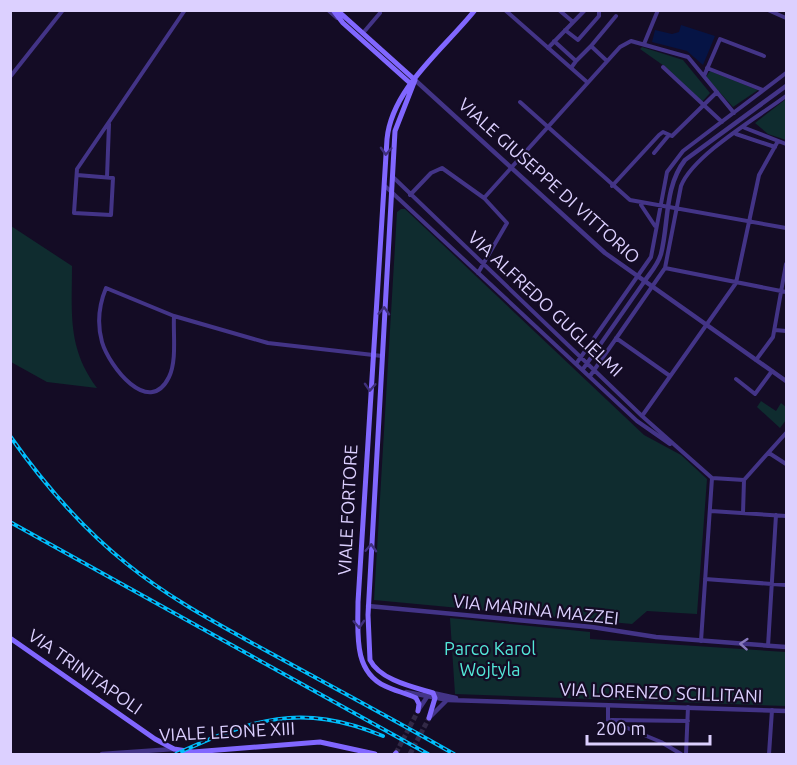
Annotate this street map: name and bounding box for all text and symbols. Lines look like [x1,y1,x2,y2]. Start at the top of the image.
street label: VIALE GIUSEPPE DI VITTORIO [455,94,644,267]
one-way arrow [380,146,393,155]
street label: VIA ALFREDO GUGLIELMI [464,226,627,380]
one-way arrow [378,306,391,315]
one-way arrow [364,383,377,392]
street label: VIALE FORTORE [334,444,360,576]
one-way arrow [364,543,377,552]
street label: VIA MARINA MAZZEI [452,590,620,628]
one-way arrow [352,619,365,628]
street label: VIA TRINITAPOLI [25,624,146,718]
park label: Parco Karol Wojtyla [444,638,536,679]
one-way arrow [739,638,749,651]
street label: VIA LORENZO SCILLITANI [559,678,763,706]
scale bar [587,708,710,746]
street label: VIALE LEONE XIII [159,717,295,745]
text: 200 m [596,718,646,738]

